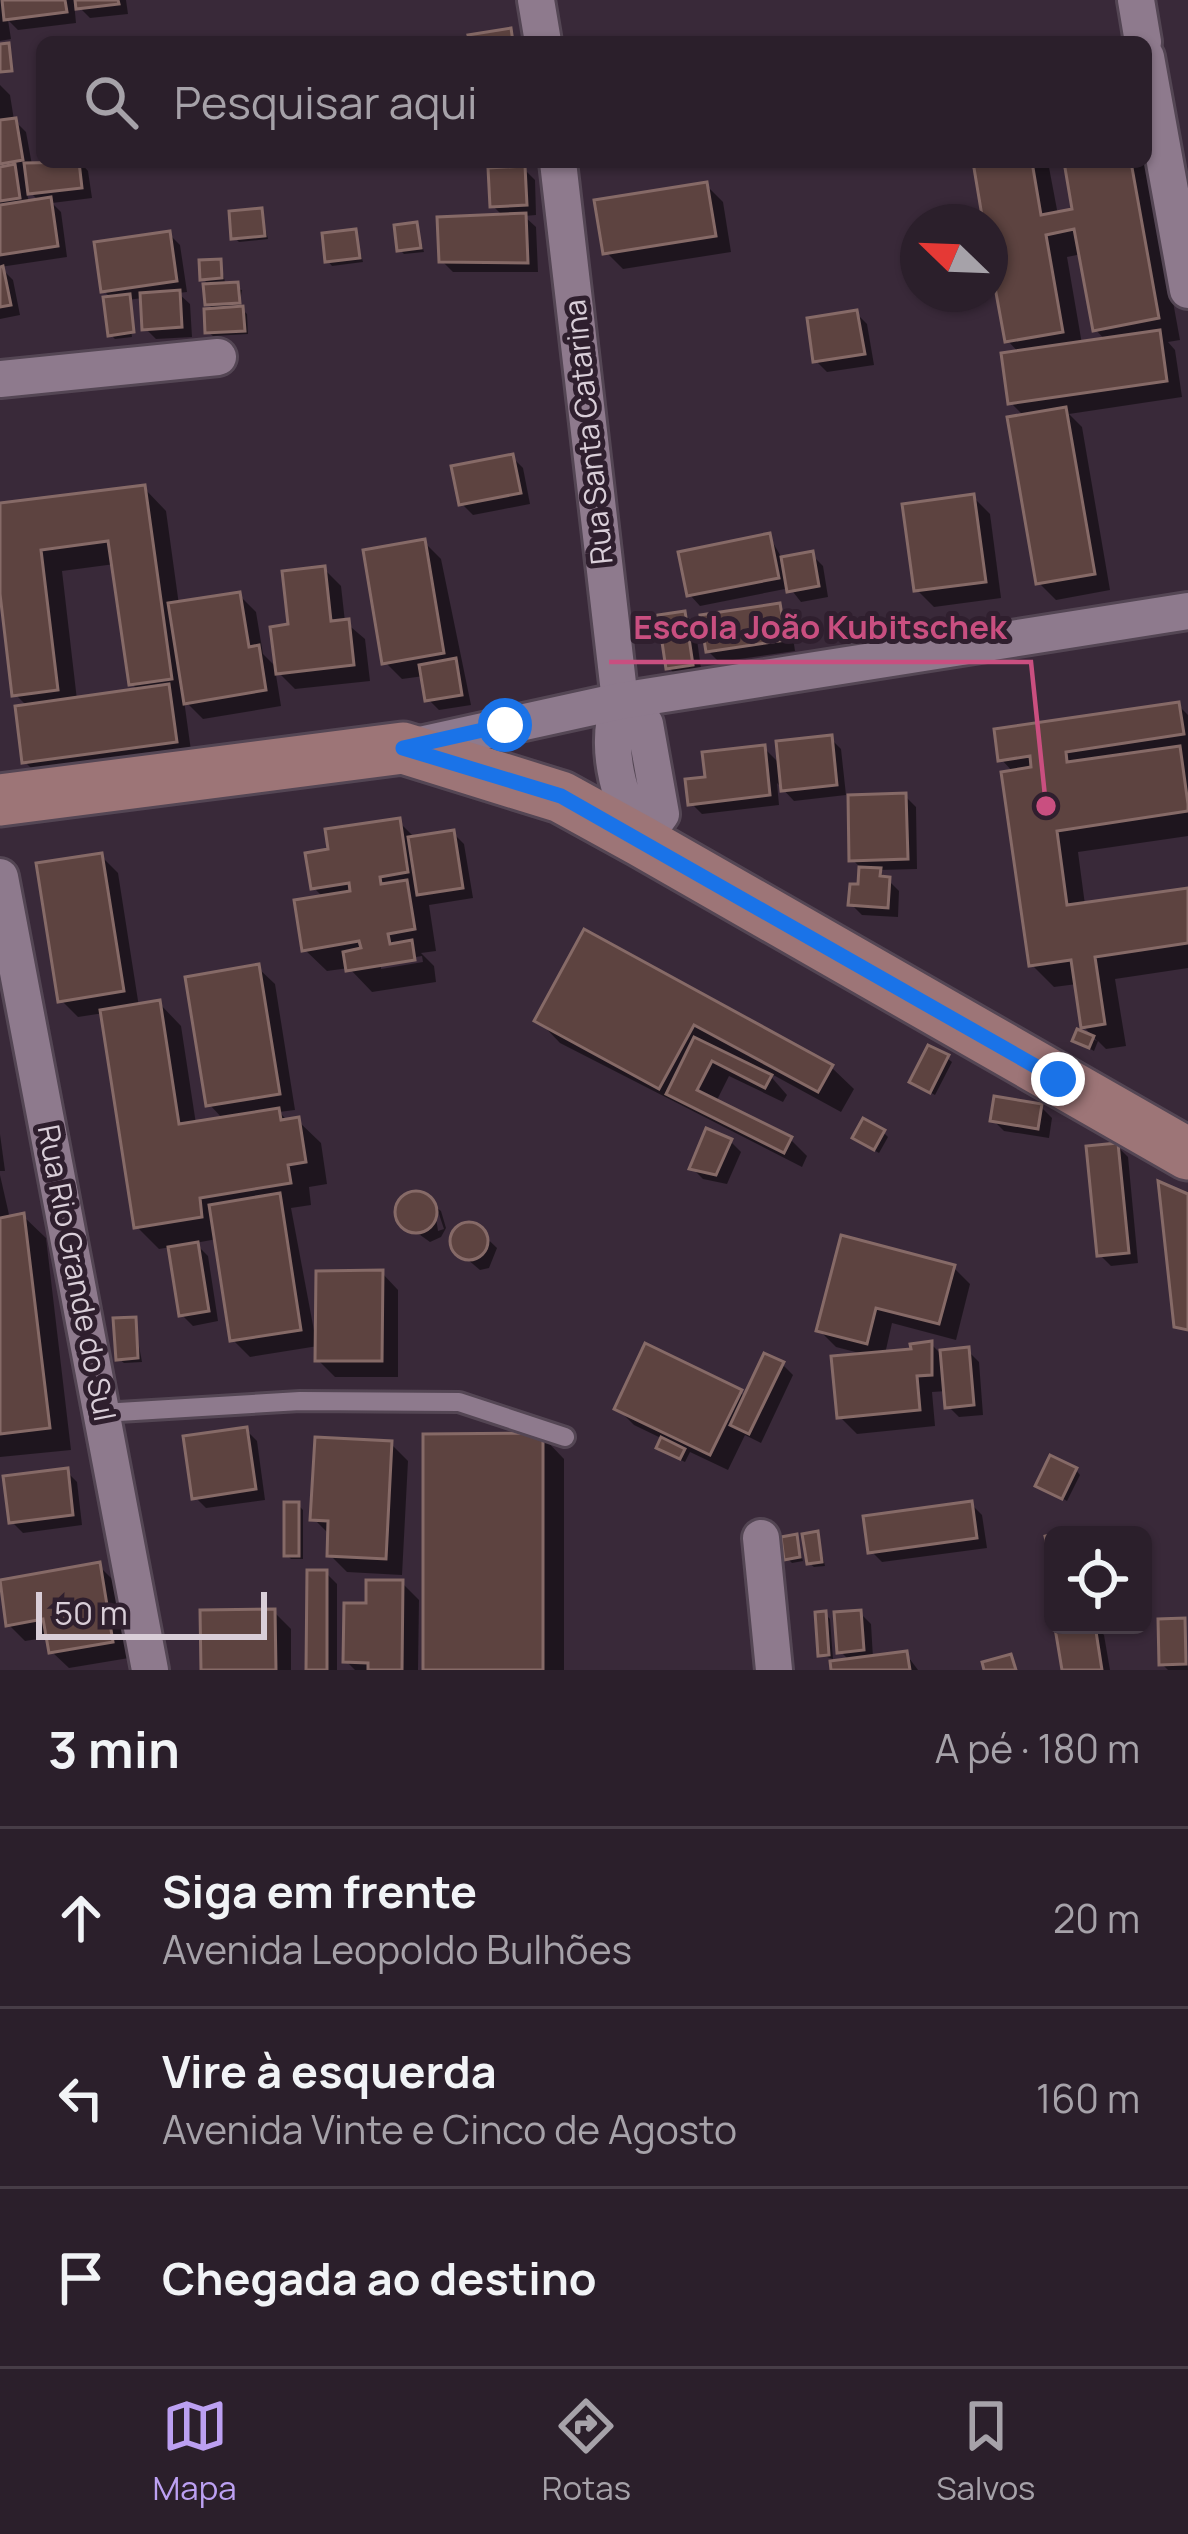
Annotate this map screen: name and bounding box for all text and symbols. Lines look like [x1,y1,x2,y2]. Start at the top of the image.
search box [36,36,1152,168]
icon: search [78,69,144,135]
text: Pesquisar aqui [174,71,478,133]
north arrow [900,204,1008,312]
street label: Rua Santa Catarina [553,298,622,567]
callout: Escola João Kubitschek [609,593,1031,662]
text: Escola João Kubitschek [633,604,1008,649]
route start [478,698,532,752]
route end [1031,1052,1085,1106]
street label: Rua Rio Grande do Sul [29,1121,126,1424]
map controls [1044,1526,1152,1634]
button: locate [1044,1526,1152,1634]
scale bar [36,1586,267,1639]
text: 50 m [54,1590,128,1635]
text: 3 min [48,1714,180,1783]
text: A pé · 180 m [935,1721,1140,1775]
text: Siga em frente [162,1860,477,1922]
icon: ahead [48,1885,114,1951]
text: 20 m [1053,1891,1140,1945]
text: Avenida Leopoldo Bulhões [162,1922,632,1976]
text: Vire à esquerda [162,2040,497,2102]
icon: left [48,2065,114,2131]
text: 160 m [1036,2071,1140,2125]
text: Avenida Vinte e Cinco de Agosto [162,2102,737,2156]
icon: arrive [48,2245,114,2311]
text: Chegada ao destino [162,2247,596,2309]
tab: Mapa [153,2393,237,2510]
tab: Rotas [542,2393,631,2510]
tab: Salvos [936,2393,1035,2510]

